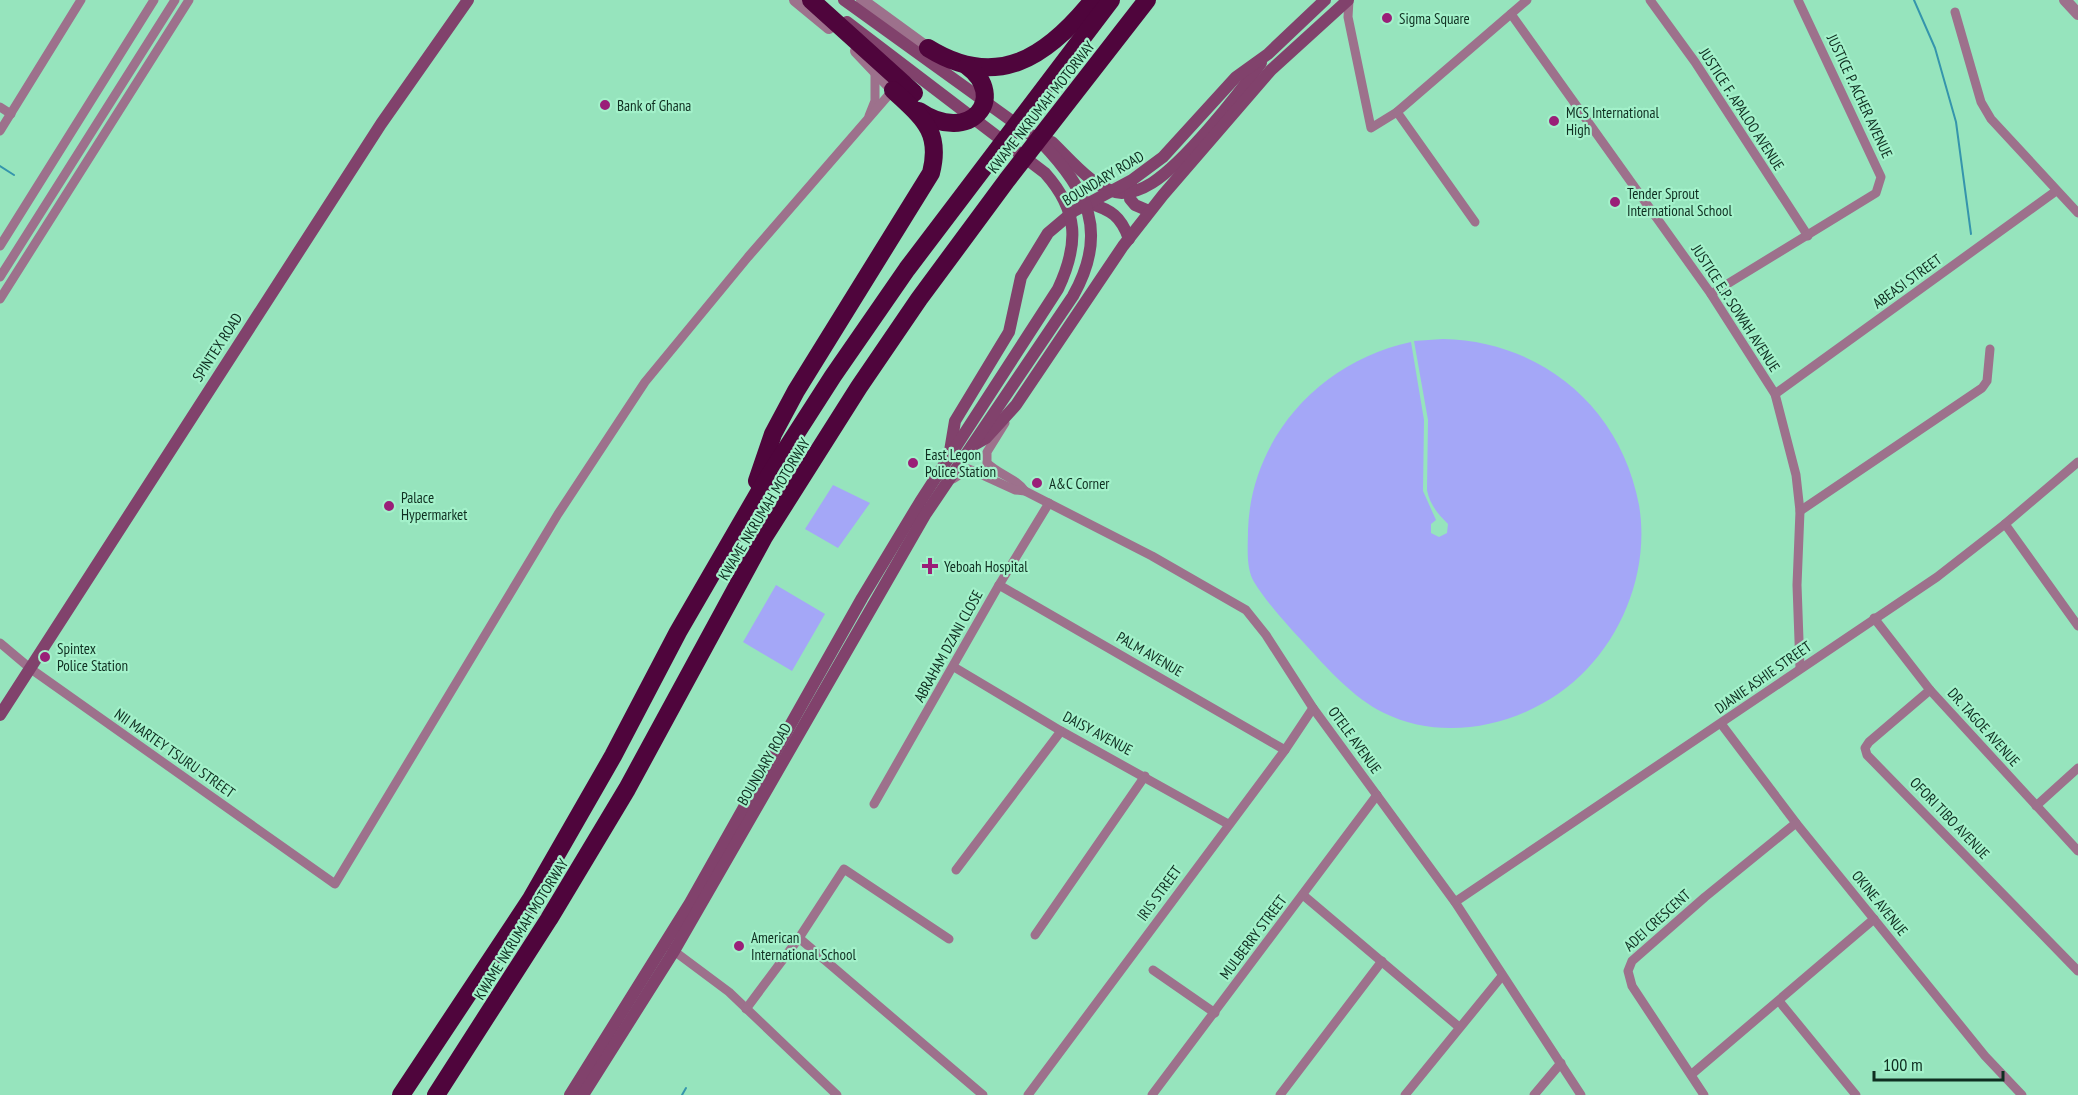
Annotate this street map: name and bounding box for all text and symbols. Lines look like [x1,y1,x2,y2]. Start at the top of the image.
place label: Sigma Square [1399,9,1470,28]
marker: Sigma Square [1380,11,1394,25]
street label: JUSTICE P. ACHER AVENUE [1823,30,1897,161]
street label: KWAME NKRUMAH MOTORWAY [983,37,1099,177]
street label: JUSTICE F. APALOO AVENUE [1695,43,1789,174]
place label: Bank of Ghana [617,96,691,115]
marker: Bank of Ghana [598,98,612,112]
place label: MCS International High [1566,103,1659,139]
marker: MCS International High [1547,114,1561,128]
street label: BOUNDARY ROAD [1059,146,1147,210]
place label: Tender Sprout International School [1627,184,1732,220]
marker: Tender Sprout International School [1608,195,1622,209]
street label: JUSTICE E.P. SOWAH AVENUE [1687,240,1784,375]
street label: ABEASI STREET [1869,249,1945,312]
street label: SPINTEX ROAD [188,309,246,385]
street label: KWAME NKRUMAH MOTORWAY [714,434,814,584]
place label: East Legon Police Station [925,445,996,481]
marker: East Legon Police Station [906,456,920,470]
place label: A&C Corner [1049,474,1110,493]
marker: A&C Corner [1030,476,1044,490]
place label: Palace Hypermarket [401,488,467,524]
marker: Palace Hypermarket [382,499,396,513]
marker: Yeboah Hospital [921,557,939,575]
place label: Yeboah Hospital [944,557,1028,576]
street label: ABRAHAM DZANI CLOSE [909,587,987,705]
street label: PALM AVENUE [1113,627,1187,681]
street label: DJANIE ASHIE STREET [1711,636,1815,717]
place label: Spintex Police Station [57,639,128,675]
marker: Spintex Police Station [38,650,52,664]
street label: DR. TAGOE AVENUE [1944,684,2024,770]
street label: OTELE AVENUE [1324,703,1386,777]
street label: NII MARTEY TSURU STREET [111,704,239,802]
street label: DAISY AVENUE [1060,707,1136,759]
street label: BOUNDARY ROAD [733,719,795,808]
street label: OFORI TIBO AVENUE [1906,773,1994,863]
street label: KWAME NKRUMAH MOTORWAY [470,855,572,1003]
street label: IRIS STREET [1133,861,1186,924]
street label: OKINE AVENUE [1848,866,1912,940]
street label: ADEI CRESCENT [1620,885,1694,955]
street label: MULBERRY STREET [1215,891,1291,983]
place label: American International School [751,928,856,964]
marker: American International School [732,939,746,953]
scale bar [1874,1044,2003,1082]
text: 100 m [1883,1053,1923,1076]

